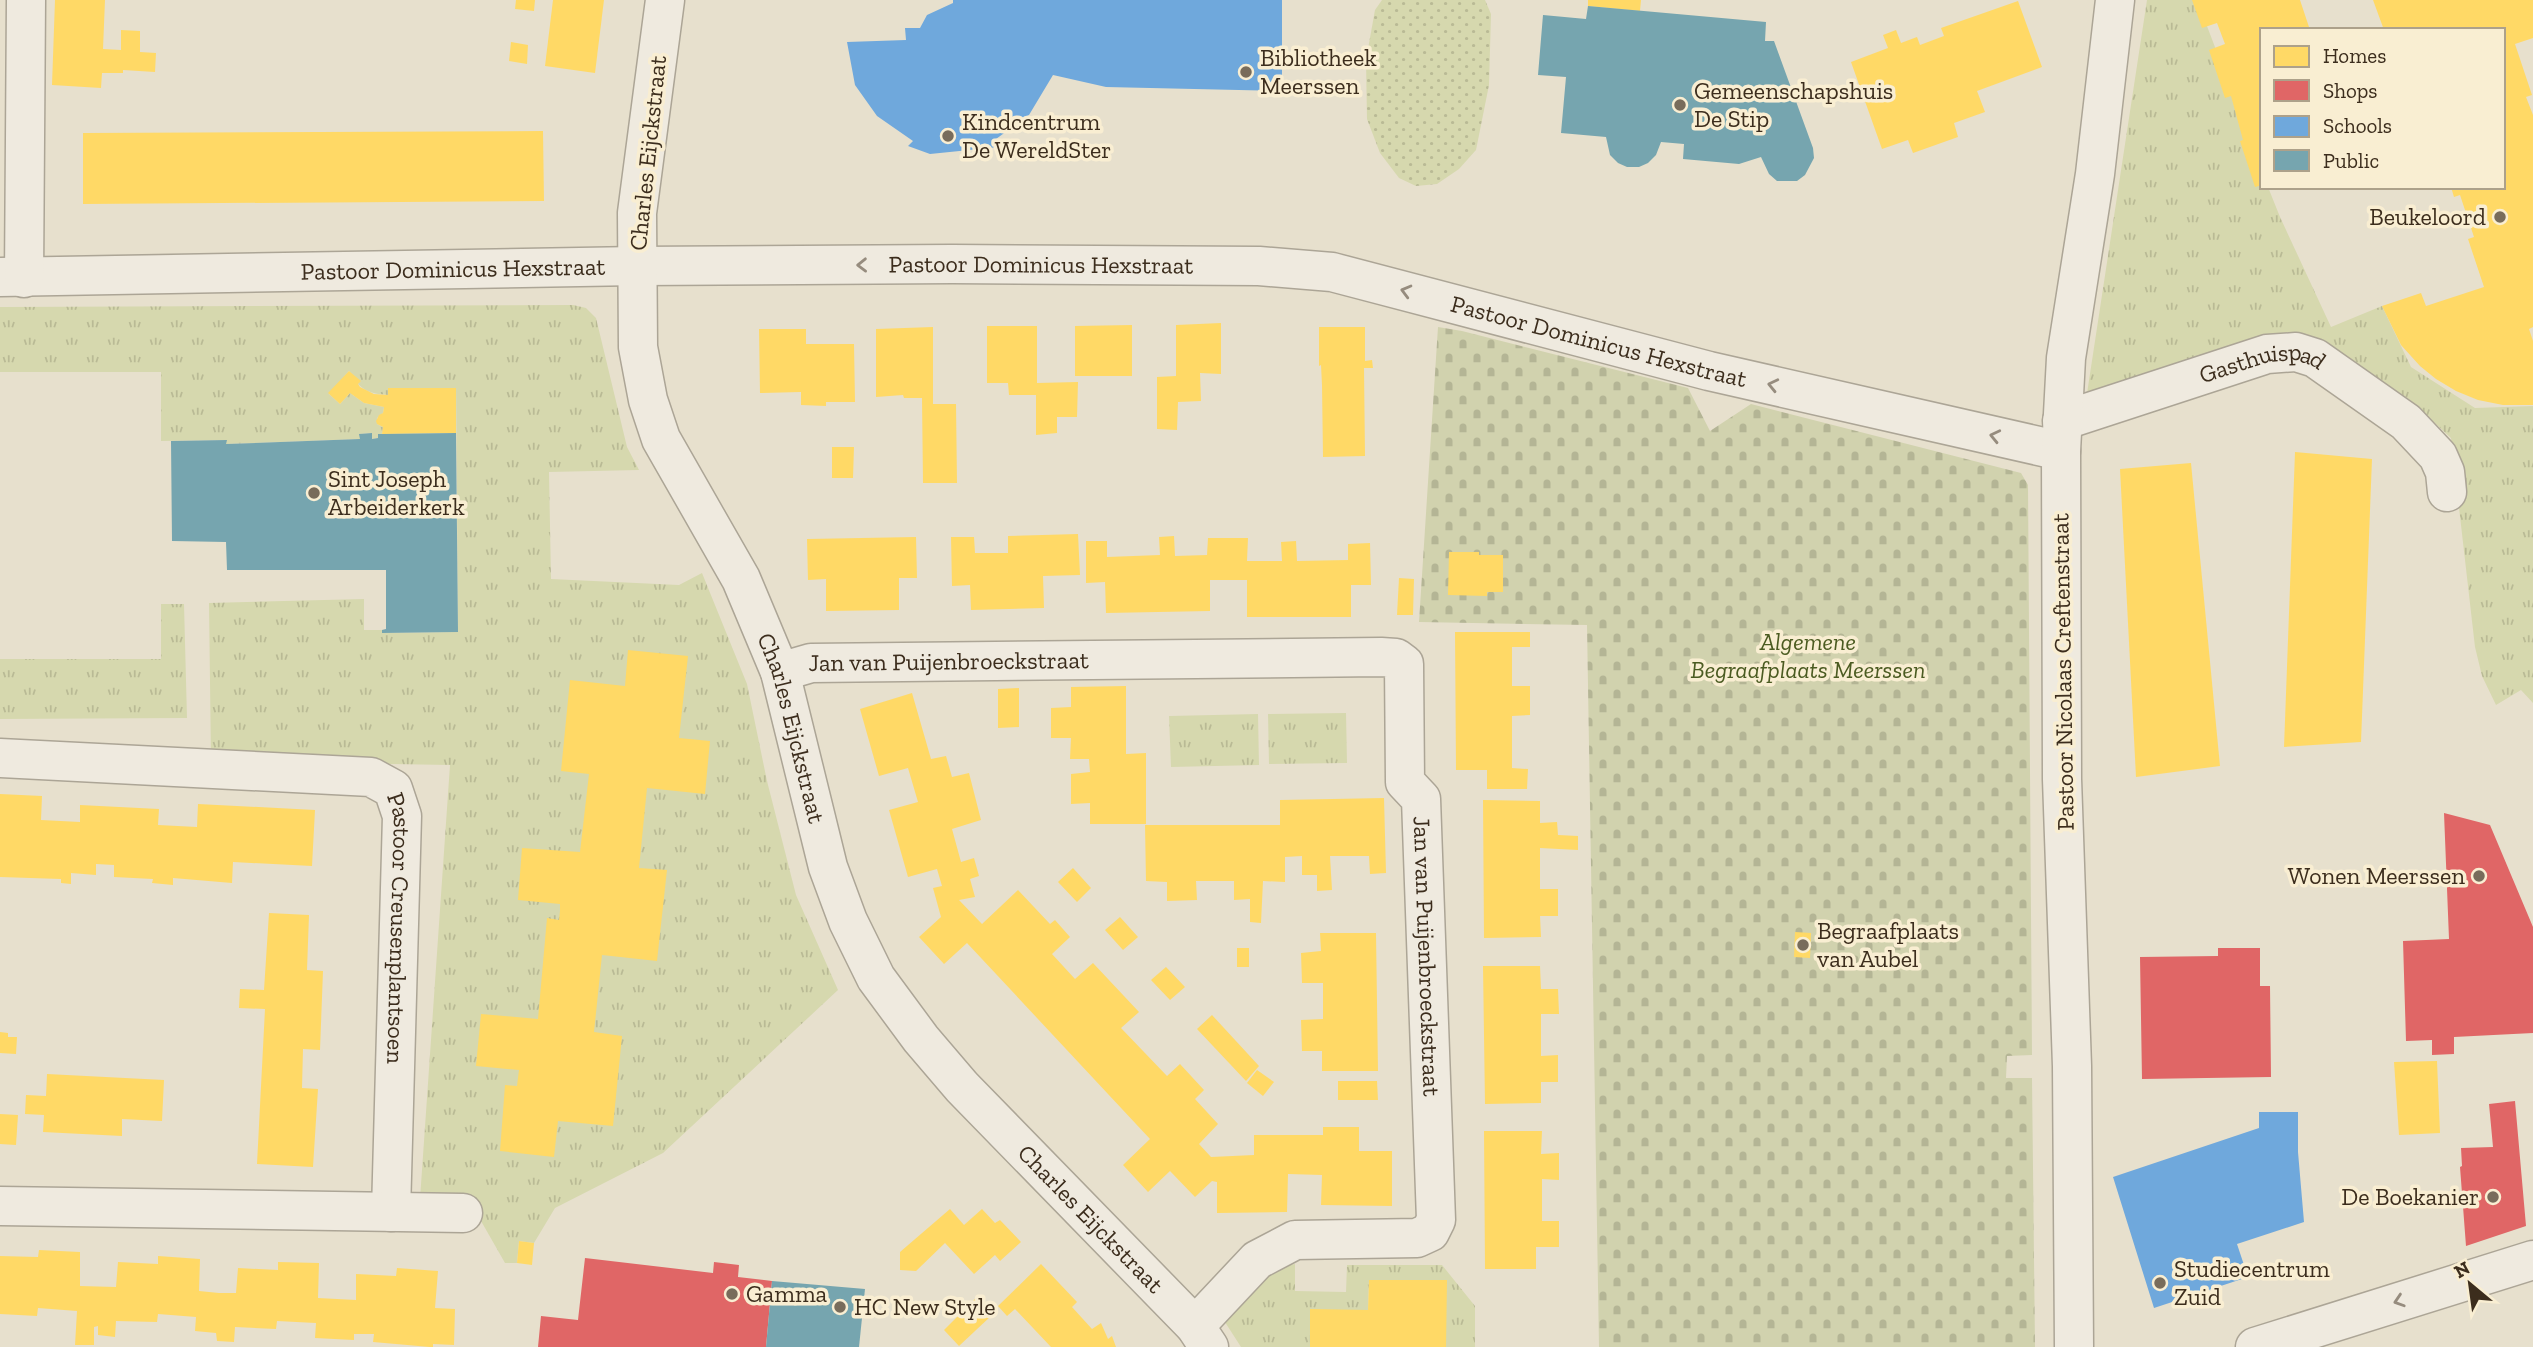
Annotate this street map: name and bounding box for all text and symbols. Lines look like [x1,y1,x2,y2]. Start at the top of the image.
legend [2260,28,2505,189]
place label: Bibliotheek Meerssen [1260,43,1377,100]
text: Homes [2323,43,2386,68]
street label: Charles Eijckstraat [623,54,672,252]
marker: Bibliotheek Meerssen [1238,64,1254,80]
place label: Gemeenschapshuis De Stip [1694,76,1893,133]
text: Shops [2323,78,2377,103]
marker: Gemeenschapshuis De Stip [1672,97,1688,113]
place label: Kindcentrum De WereldSter [962,107,1111,164]
text: Schools [2323,113,2392,138]
marker: Kindcentrum De WereldSter [940,128,956,144]
text: Public [2323,148,2379,173]
place label: Beukeloord [2369,202,2486,231]
marker: Beukeloord [2492,209,2508,225]
street label: Pastoor Dominicus Hexstraat [888,249,1193,280]
street label: Pastoor Dominicus Hexstraat [300,252,606,286]
one-way arrow [857,257,867,273]
one-way arrow [1400,285,1412,299]
street label: Pastoor Dominicus Hexstraat [1448,289,1750,393]
street label: Gasthuispad [2195,337,2332,389]
one-way arrow [1767,379,1779,394]
one-way arrow [1989,430,2001,444]
place label: Sint Joseph Arbeiderkerk [328,464,465,521]
marker: Sint Joseph Arbeiderkerk [306,485,322,501]
street label: Pastoor Nicolaas Creftenstraat [2045,513,2080,831]
park label: Algemene Begraafplaats Meerssen [1691,627,1925,684]
street label: Charles Eijckstraat [751,628,832,826]
street label: Jan van Puijenbroeckstraat [808,645,1089,677]
street label: Pastoor Creusenplantsoen [381,788,417,1065]
street label: Jan van Puijenbroeckstraat [1408,816,1447,1097]
place label: Wonen Meerssen [2288,861,2465,890]
marker: Wonen Meerssen [2471,868,2487,884]
place label: Begraafplaats van Aubel [1817,916,1959,973]
marker: Begraafplaats van Aubel [1795,937,1811,953]
street label: Charles Eijckstraat [1012,1138,1170,1299]
place label: De Boekanier [2341,1182,2479,1211]
marker: De Boekanier [2485,1189,2501,1205]
north arrow [2435,1249,2505,1319]
place label: Studiecentrum Zuid [2174,1254,2330,1311]
text: N [2450,1256,2474,1283]
marker: Studiecentrum Zuid [2152,1275,2168,1291]
place label: Gamma [746,1279,828,1308]
marker: Gamma [724,1286,740,1302]
place label: HC New Style [854,1292,996,1321]
one-way arrow [2393,1293,2405,1308]
marker: HC New Style [832,1299,848,1315]

